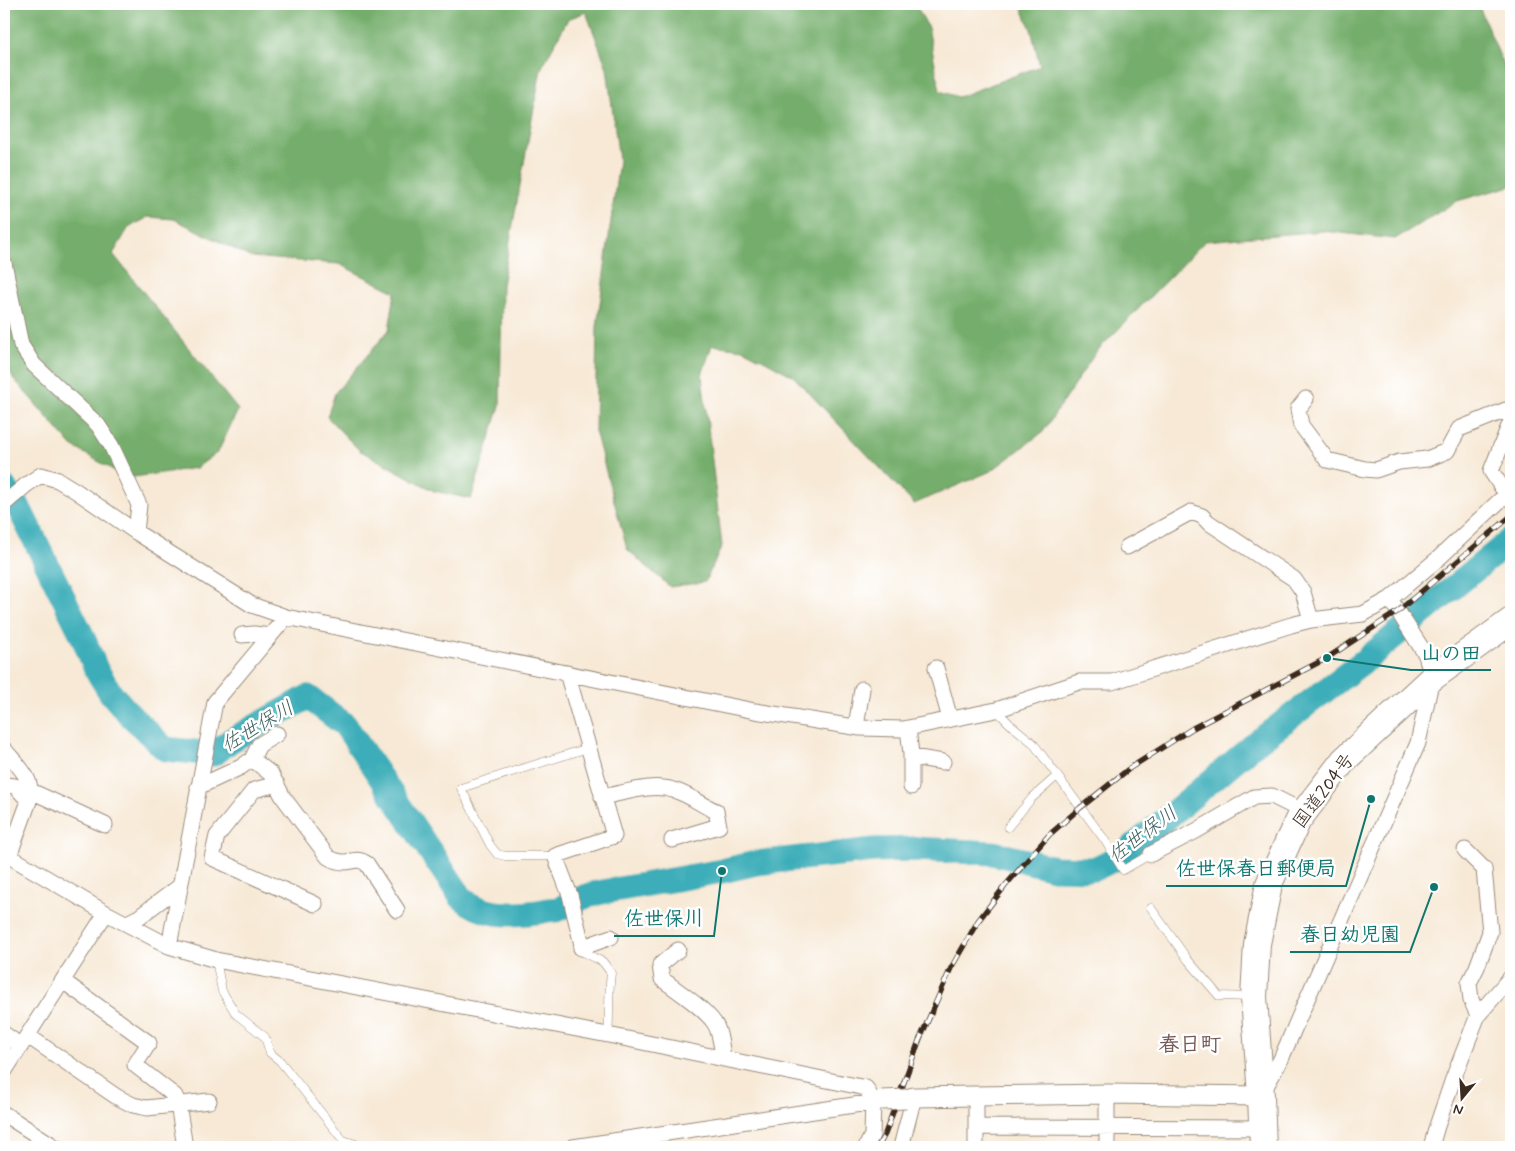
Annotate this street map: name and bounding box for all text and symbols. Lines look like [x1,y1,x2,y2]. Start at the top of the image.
callout: 山の田 [1411,635,1491,670]
text: 山の田 [1421,641,1481,668]
water label: 佐世保川 [217,695,299,759]
street label: 国道204号 [1287,748,1361,834]
water label: 佐世保川 [1103,800,1183,870]
callout: 佐世保春日郵便局 [1166,851,1346,886]
text: 佐世保春日郵便局 [1176,856,1336,883]
callout: 佐世保川 [614,901,714,936]
text: 佐世保川 [624,906,704,933]
callout: 春日幼児園 [1290,917,1410,952]
text: 春日幼児園 [1300,922,1400,949]
district label: 春日町 [1159,1031,1222,1059]
north arrow [1438,1074,1488,1124]
text: N [1451,1099,1466,1119]

